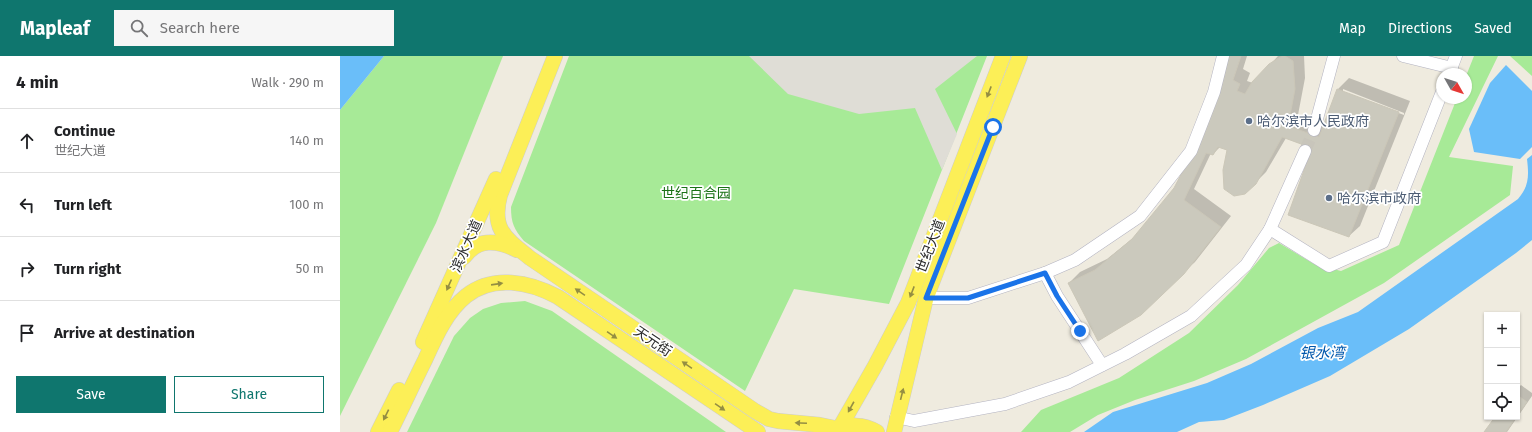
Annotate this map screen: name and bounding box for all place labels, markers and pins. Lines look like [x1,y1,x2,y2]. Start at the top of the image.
place label: 哈尔滨市人民政府 [1257,113,1369,130]
marker: 哈尔滨市人民政府 [1244,116,1254,126]
place label: 哈尔滨市政府 [1337,190,1421,207]
marker: 哈尔滨市政府 [1324,193,1334,203]

